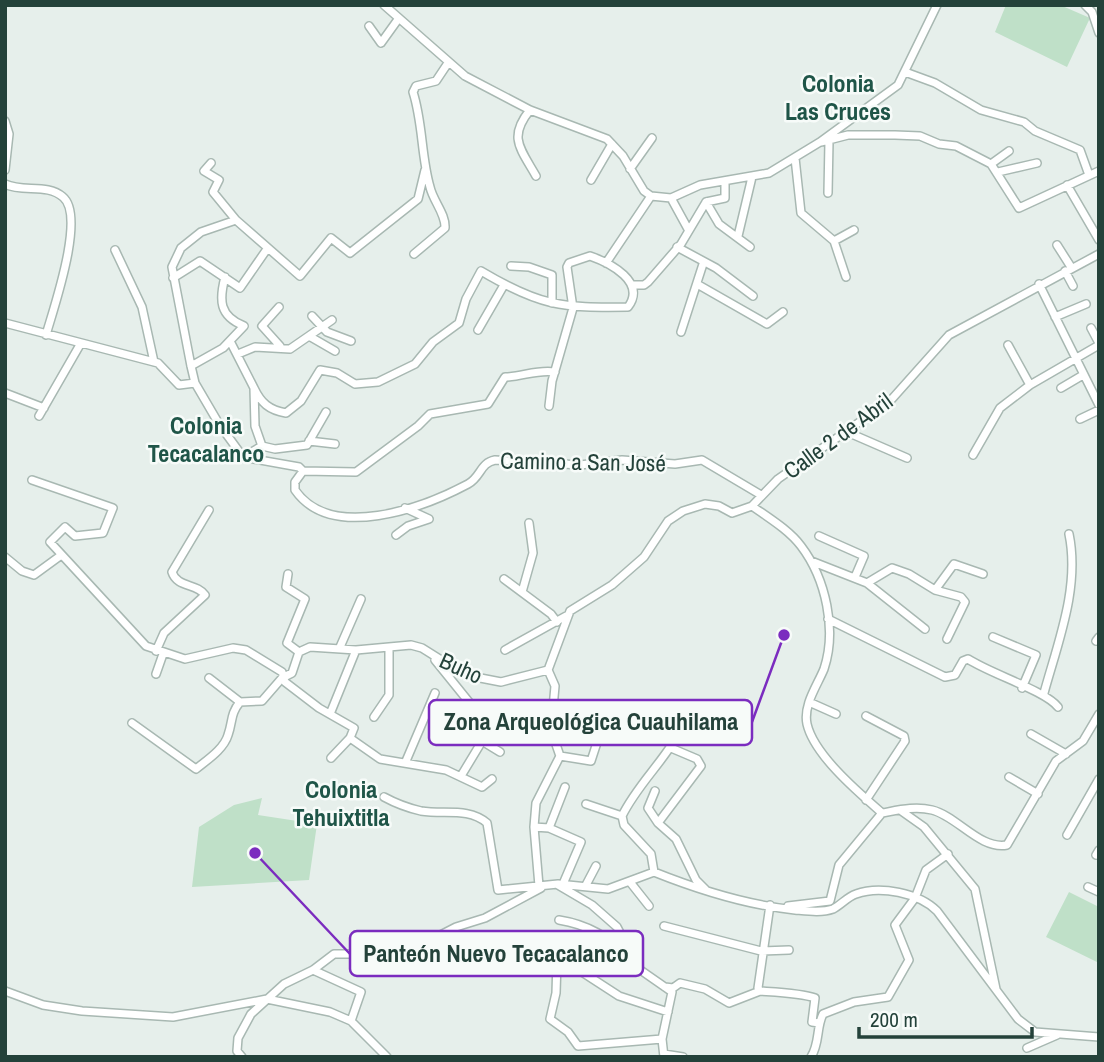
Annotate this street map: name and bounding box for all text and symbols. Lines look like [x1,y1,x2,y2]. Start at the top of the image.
district label: Colonia Las Cruces [785,67,891,127]
street label: Calle 2 de Abril [777,385,899,486]
district label: Colonia Tecacalanco [148,409,264,469]
street label: Camino a San José [500,445,666,478]
street label: Buho [435,644,488,691]
callout: Zona Arqueológica Cuauhilama [429,700,752,745]
text: Zona Arqueológica Cuauhilama [444,705,738,737]
district label: Colonia Tehuixtitla [293,773,390,833]
callout: Panteón Nuevo Tecacalanco [350,931,643,976]
text: Panteón Nuevo Tecacalanco [363,937,629,969]
scale bar [859,996,1032,1040]
text: 200 m [870,1005,918,1034]

